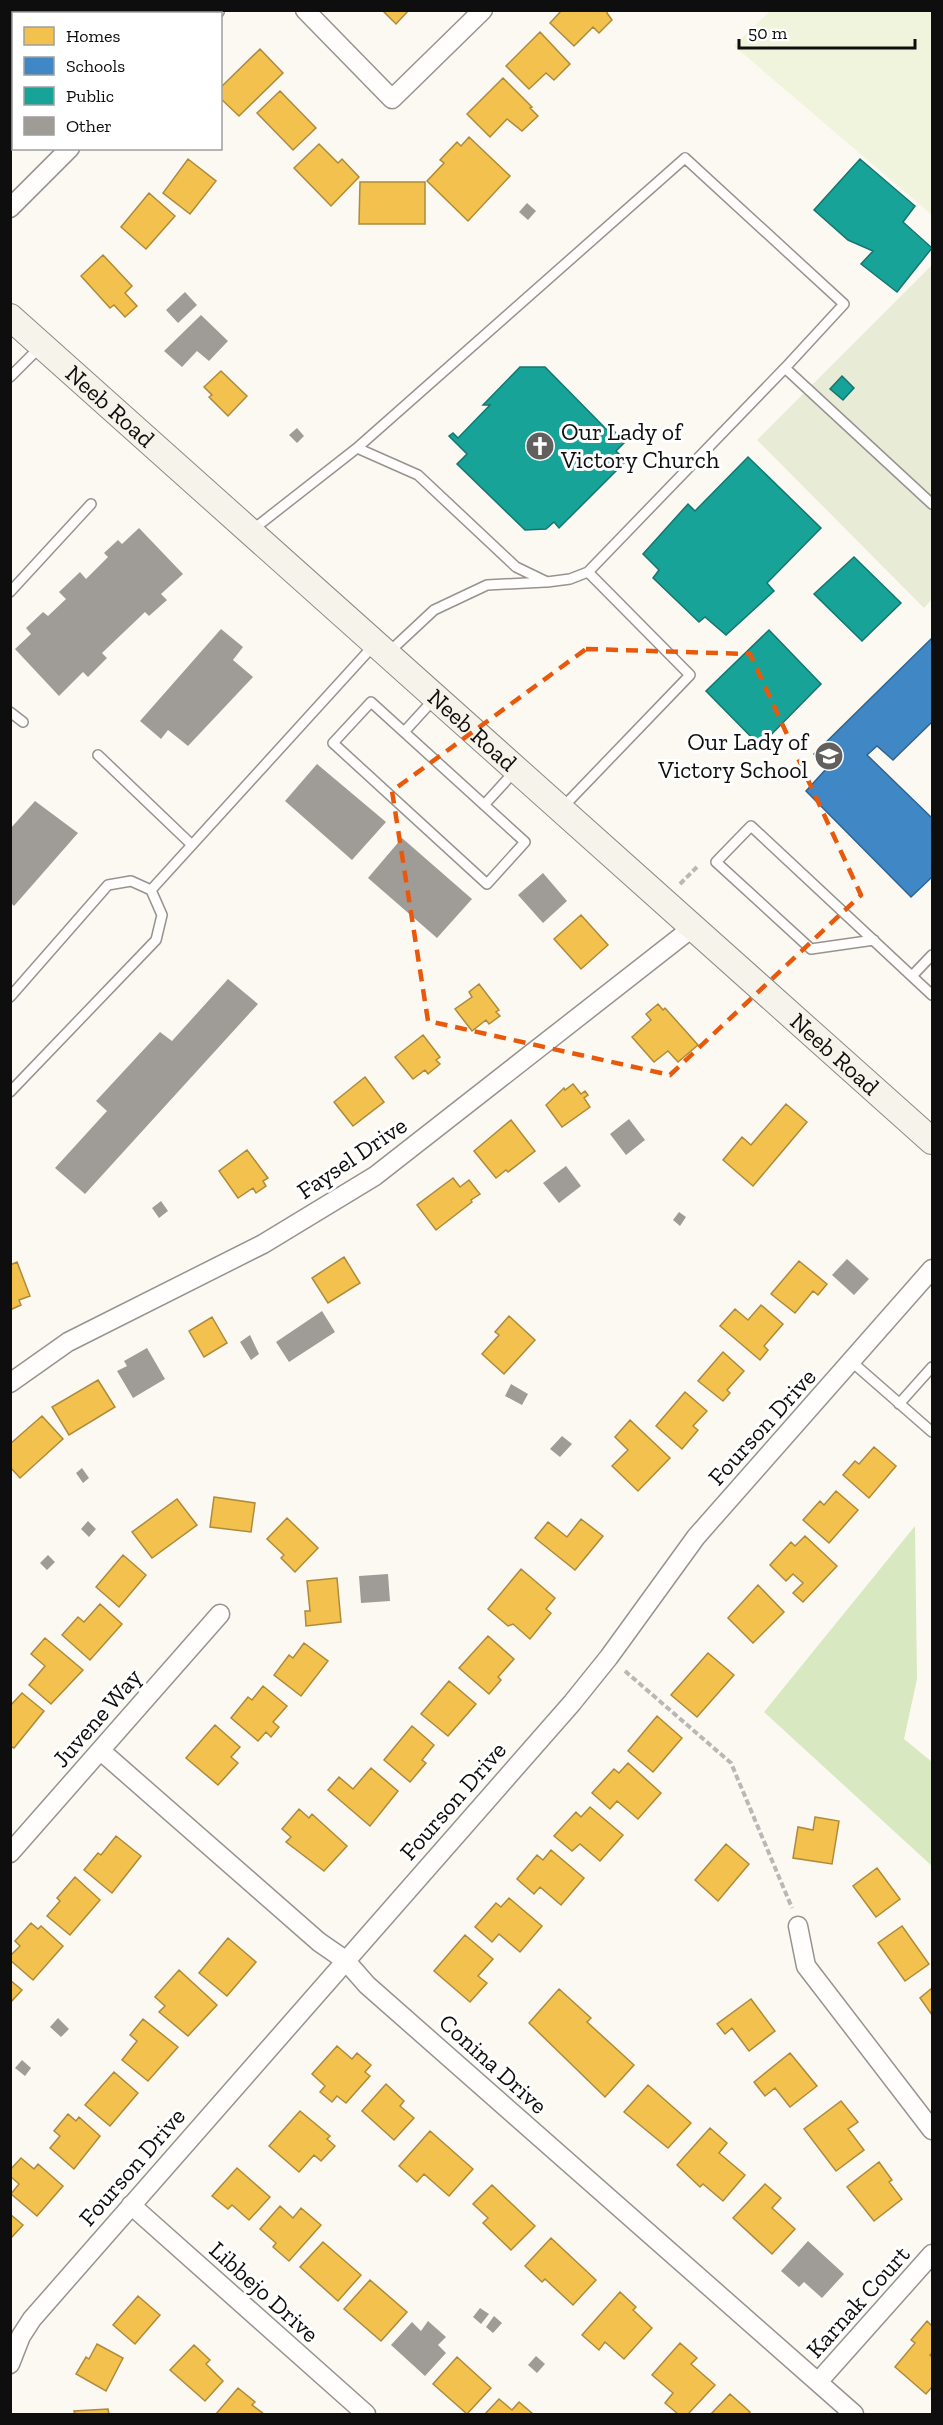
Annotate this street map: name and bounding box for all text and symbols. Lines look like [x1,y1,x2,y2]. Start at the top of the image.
legend [12,12,222,150]
scale bar [739,12,914,50]
text: 50 m [748,22,788,44]
text: Homes [66,25,120,47]
text: Schools [66,55,125,77]
text: Public [66,85,114,107]
text: Other [66,115,112,137]
street label: Neeb Road [60,359,161,453]
place label: Our Lady of Victory Church [560,417,720,474]
church icon: Our Lady of Victory Church [524,430,556,462]
street label: Neeb Road [422,682,523,777]
place label: Our Lady of Victory School [657,727,810,784]
school or university icon: Our Lady of Victory School [813,740,845,772]
street label: Neeb Road [784,1006,886,1101]
street label: Faysel Drive [291,1110,412,1205]
street label: Fourson Drive [702,1362,822,1491]
street label: Juvene Way [46,1662,148,1773]
street label: Fourson Drive [393,1736,512,1866]
street label: Conina Drive [433,2007,553,2120]
street label: Fourson Drive [72,2102,191,2232]
street label: Libbejo Drive [204,2235,325,2348]
street label: Karnak Court [800,2240,916,2364]

